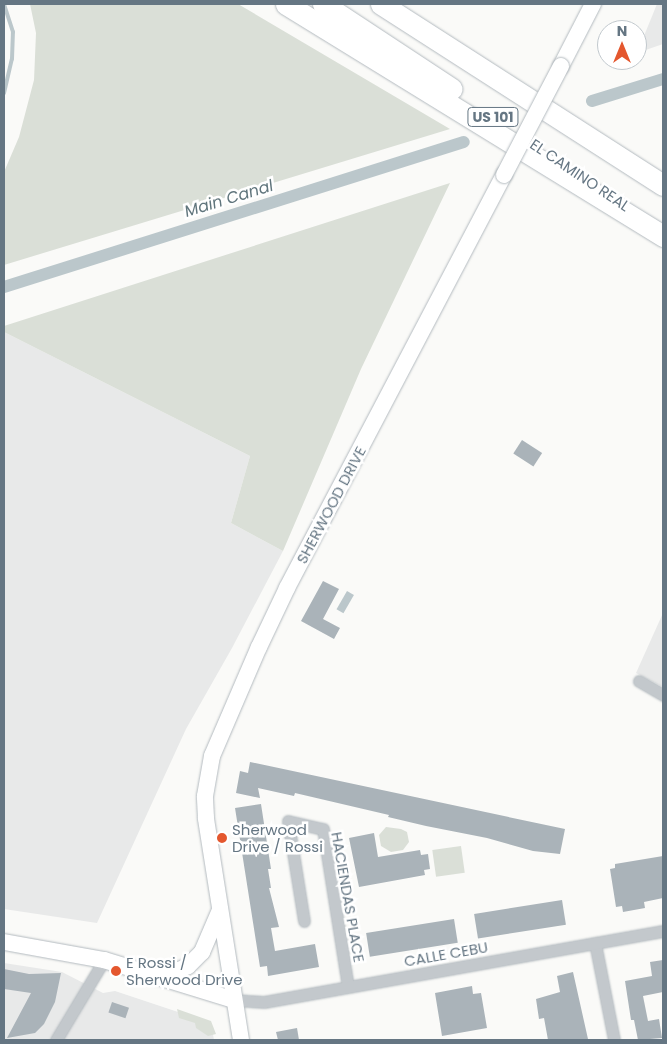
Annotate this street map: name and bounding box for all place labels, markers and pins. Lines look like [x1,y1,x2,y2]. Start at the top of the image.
place label: Sherwood Drive / Rossi [232,820,323,855]
marker: Sherwood Drive / Rossi [216,832,228,844]
place label: E Rossi / Sherwood Drive [126,953,243,988]
marker: E Rossi / Sherwood Drive [110,965,122,977]

